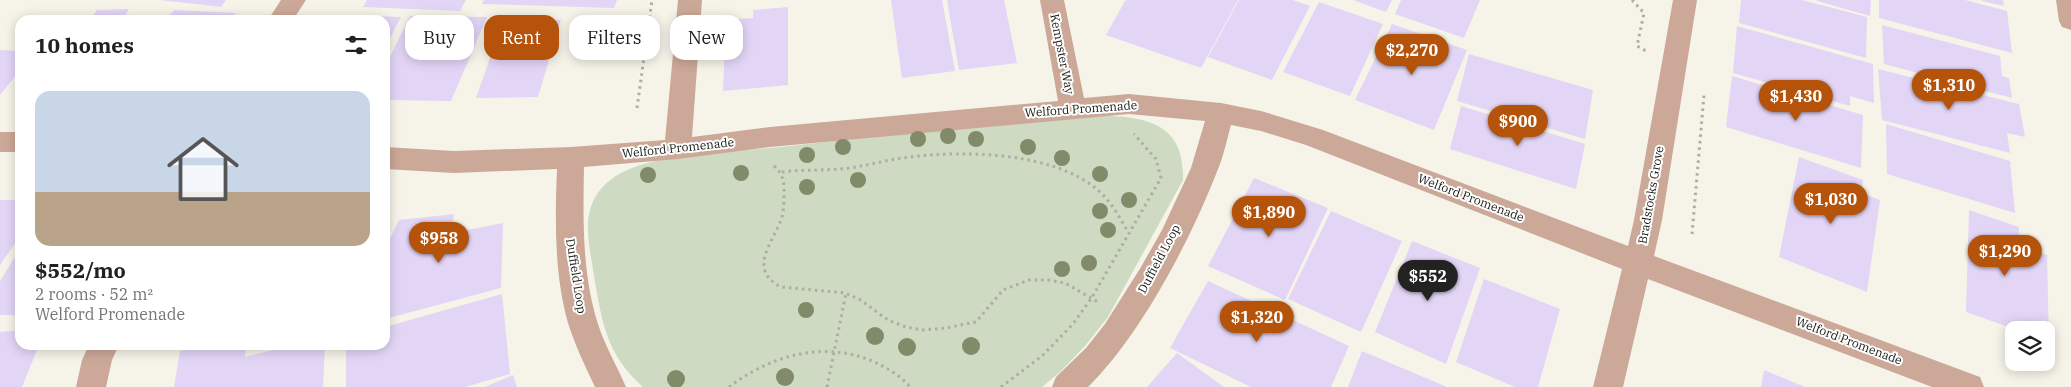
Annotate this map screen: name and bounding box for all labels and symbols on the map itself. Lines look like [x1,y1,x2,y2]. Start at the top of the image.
street label: Kempster Way [1047,12,1078,96]
pin: $2,270 [1371,34,1453,76]
pin: $1,310 [1908,68,1990,111]
pin: $1,430 [1755,80,1837,122]
street label: Welford Promenade [1024,97,1138,120]
pin: $900 [1488,104,1548,147]
street label: Welford Promenade [621,134,735,161]
street label: Bradstocks Grove [1635,145,1667,245]
street label: Welford Promenade [1416,170,1526,225]
pin: $1,030 [1790,182,1872,225]
pin: $1,890 [1228,196,1310,238]
pin: $958 [409,222,469,264]
street label: Duffield Loop [1134,222,1183,296]
pin: $1,290 [1964,234,2046,277]
street label: Duffield Loop [563,237,590,315]
pin: $552 [1398,260,1458,302]
pin: $1,320 [1216,300,1298,343]
street label: Welford Promenade [1794,313,1904,368]

